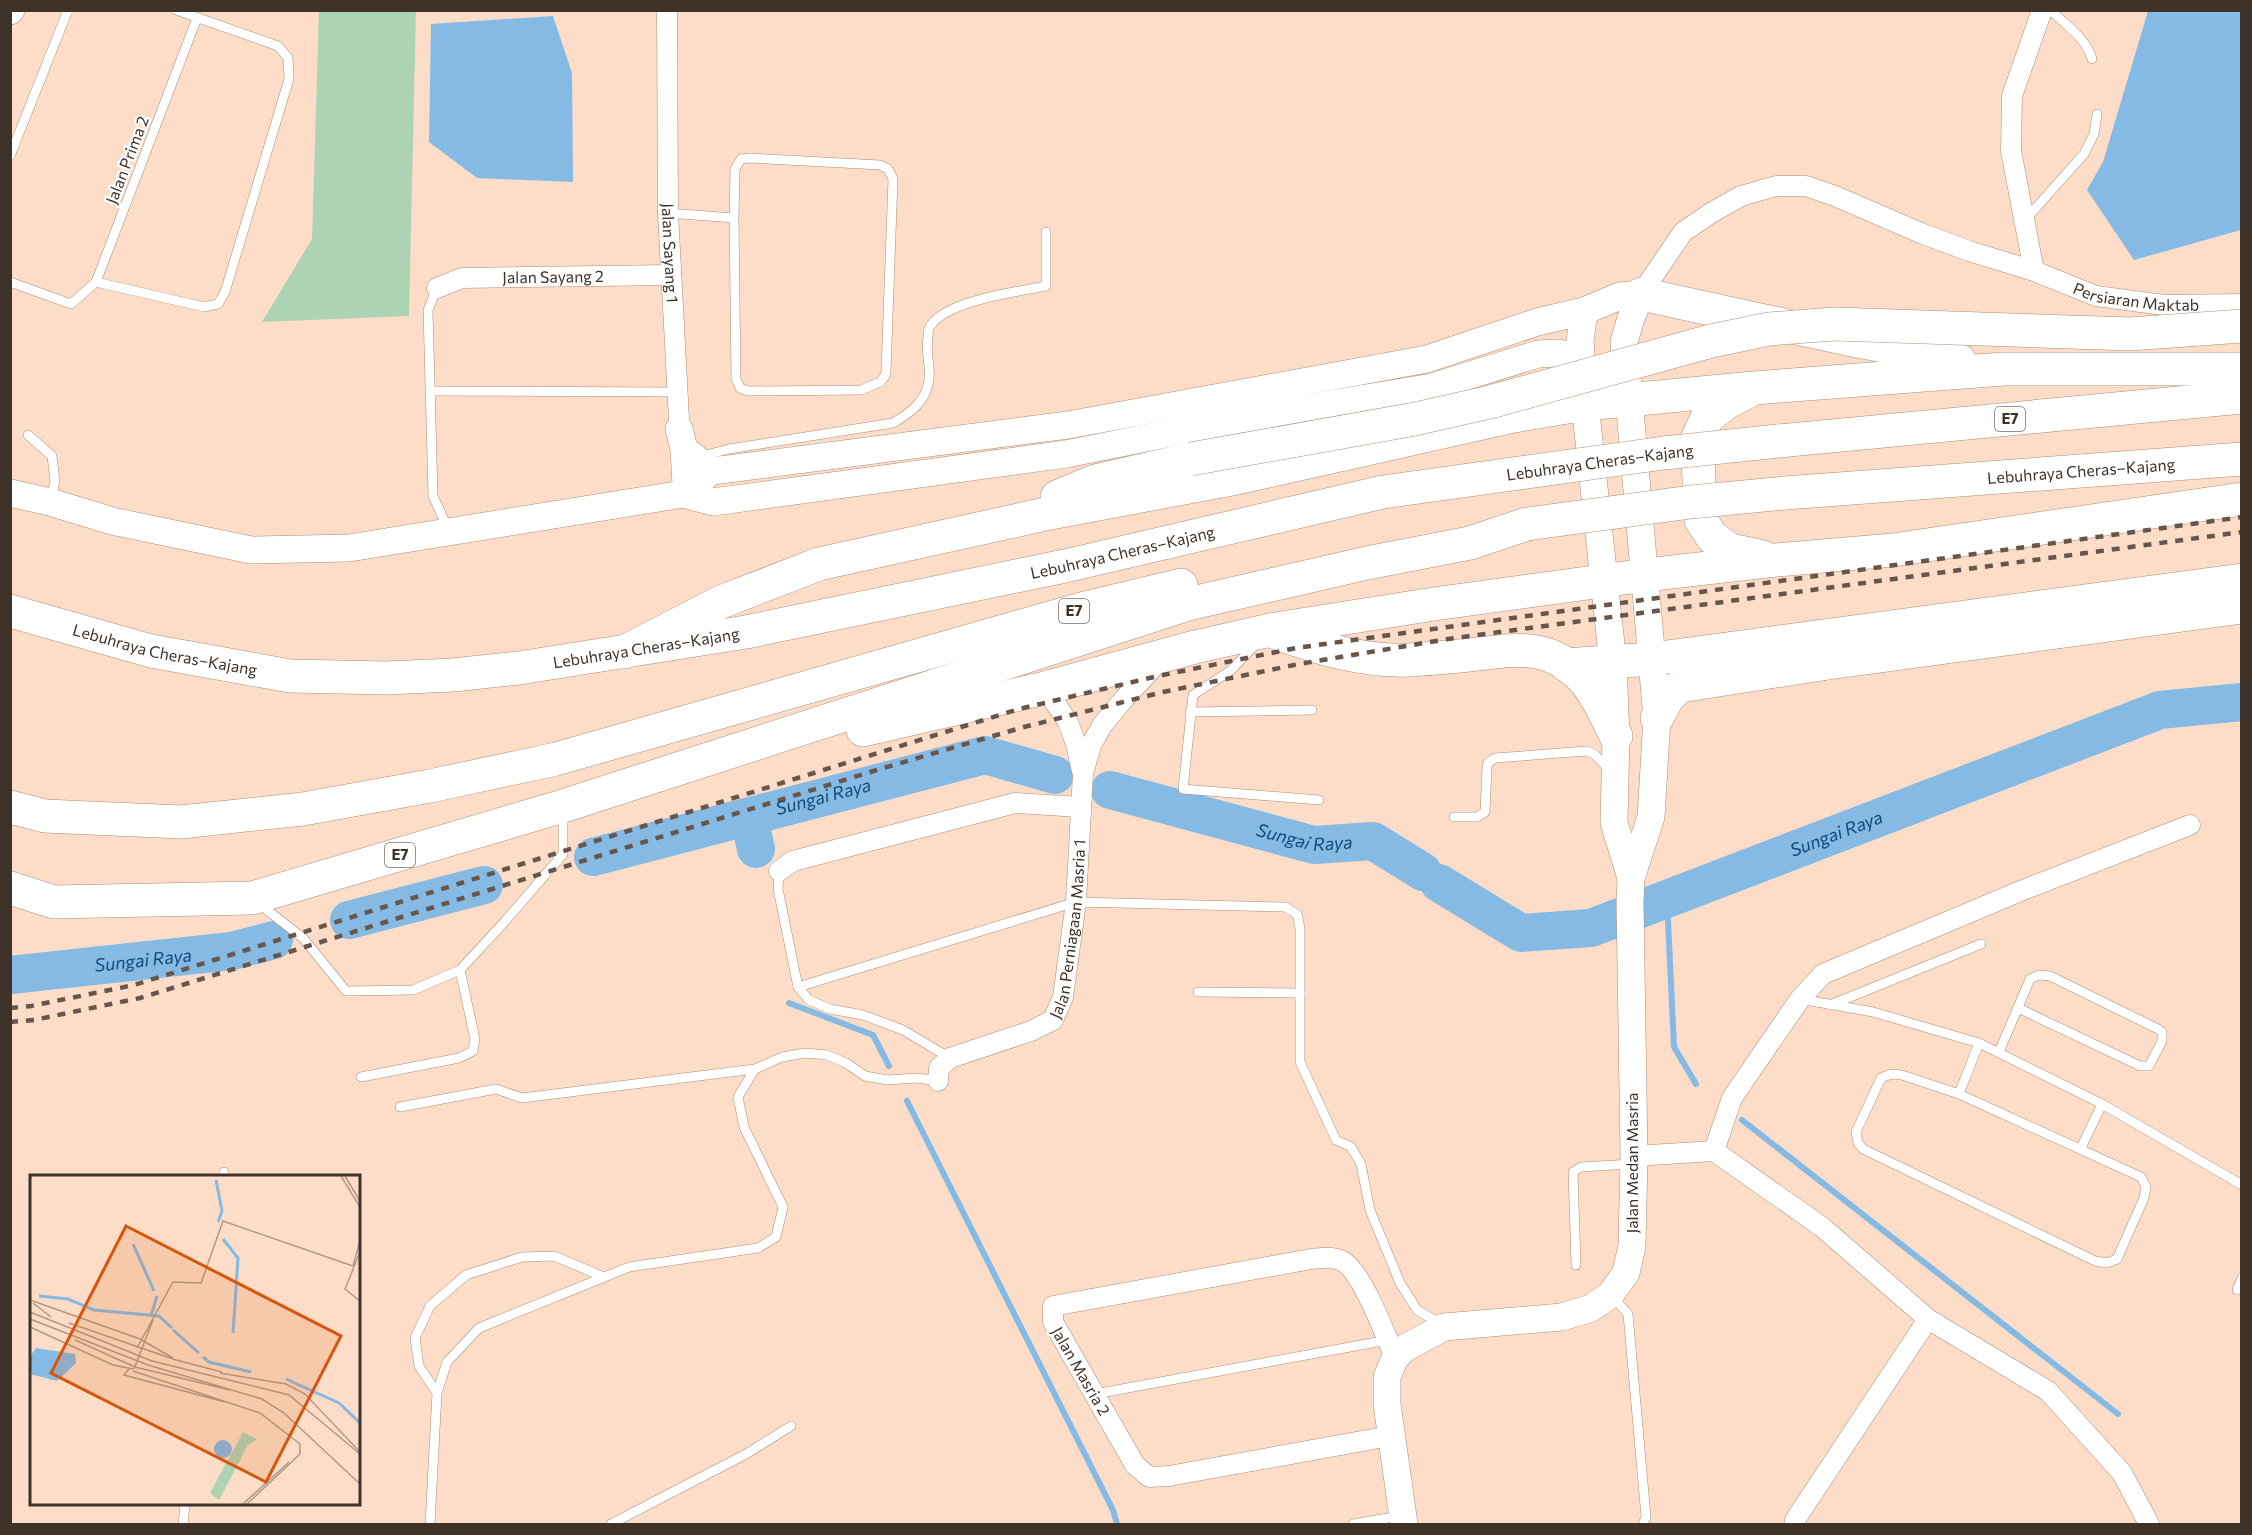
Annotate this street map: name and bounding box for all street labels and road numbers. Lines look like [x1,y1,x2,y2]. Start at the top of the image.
street label: Jalan Prima 2 [101,113,152,206]
street label: Jalan Sayang 1 [659,203,683,303]
street label: Jalan Sayang 2 [502,266,604,286]
street label: Persiaran Maktab [2071,278,2199,314]
road number: E7 [1995,407,2025,431]
street label: Lebuhraya Cheras–Kajang [1505,440,1695,484]
street label: Lebuhraya Cheras–Kajang [1986,454,2176,487]
street label: Lebuhraya Cheras–Kajang [1029,521,1217,582]
road number: E7 [1059,599,1089,623]
street label: Lebuhraya Cheras–Kajang [71,619,259,679]
street label: Lebuhraya Cheras–Kajang [551,623,741,671]
street label: Jalan Perniagaan Masria 1 [1045,839,1088,1021]
road number: E7 [385,843,415,867]
street label: Jalan Medan Masria [1622,1093,1641,1233]
street label: Jalan Masria 2 [1048,1323,1115,1419]

